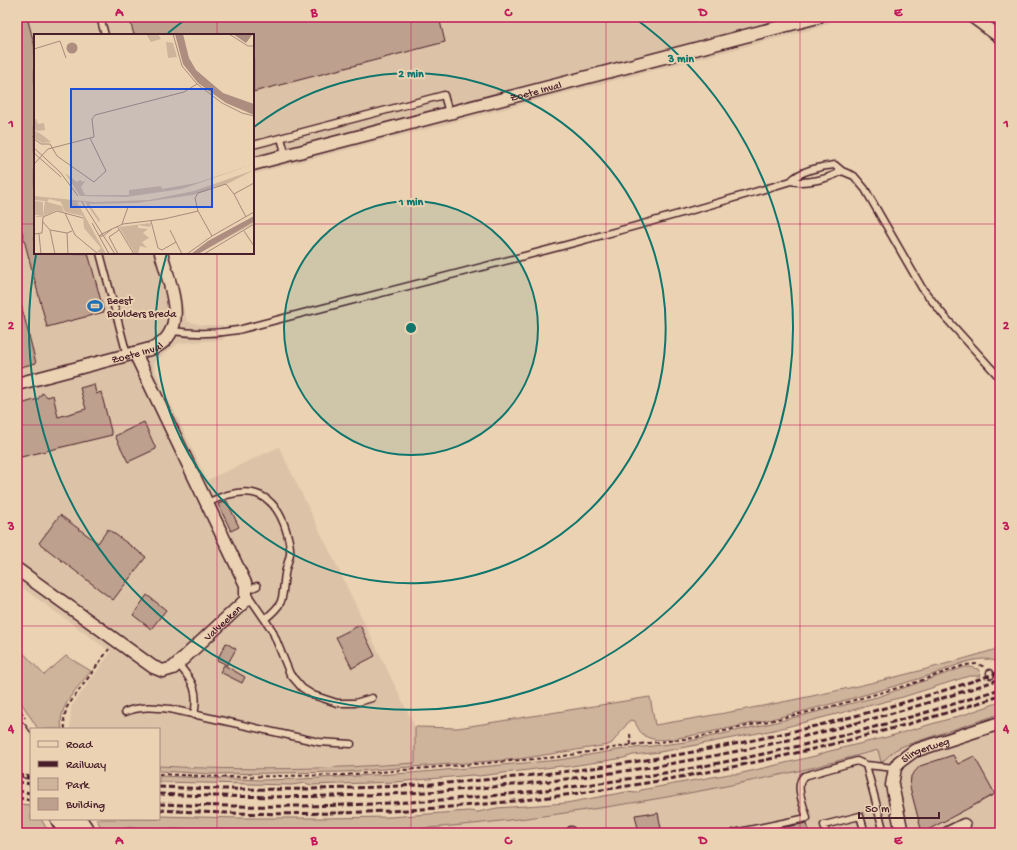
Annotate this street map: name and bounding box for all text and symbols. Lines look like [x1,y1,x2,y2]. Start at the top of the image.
text: A [114,6,124,21]
text: B [310,6,319,21]
text: C [503,6,513,21]
text: D [698,6,708,21]
text: E [894,6,903,21]
inset map [34,34,254,254]
text: 3 min [667,53,694,67]
text: 2 min [398,68,424,82]
street label: Zoete Inval [509,80,564,105]
text: 1 [7,117,14,132]
text: 1 [1002,117,1009,132]
text: 1 min [398,196,424,210]
place label: Beest Boulders Breda [106,296,177,321]
sports icon: Beest Boulders Breda [86,297,104,315]
text: 2 [8,319,15,334]
text: 2 [1003,319,1010,334]
centre of rings [404,321,418,335]
street label: Zoete Inval [110,340,167,367]
text: 3 [7,520,15,535]
text: 3 [1002,520,1010,535]
street label: Valveeken [202,603,245,645]
text: 4 [7,722,15,737]
text: 4 [1002,722,1010,737]
legend [30,728,160,820]
street label: Slingerweg [900,736,951,766]
text: Road [66,739,93,753]
text: Railway [66,759,106,773]
text: Park [65,779,91,793]
scale bar [859,794,939,820]
text: Building [65,799,105,813]
text: 50 m [865,803,890,817]
text: A [114,834,124,849]
text: B [310,834,319,849]
text: C [503,834,513,849]
text: D [698,834,708,849]
text: E [894,834,903,849]

